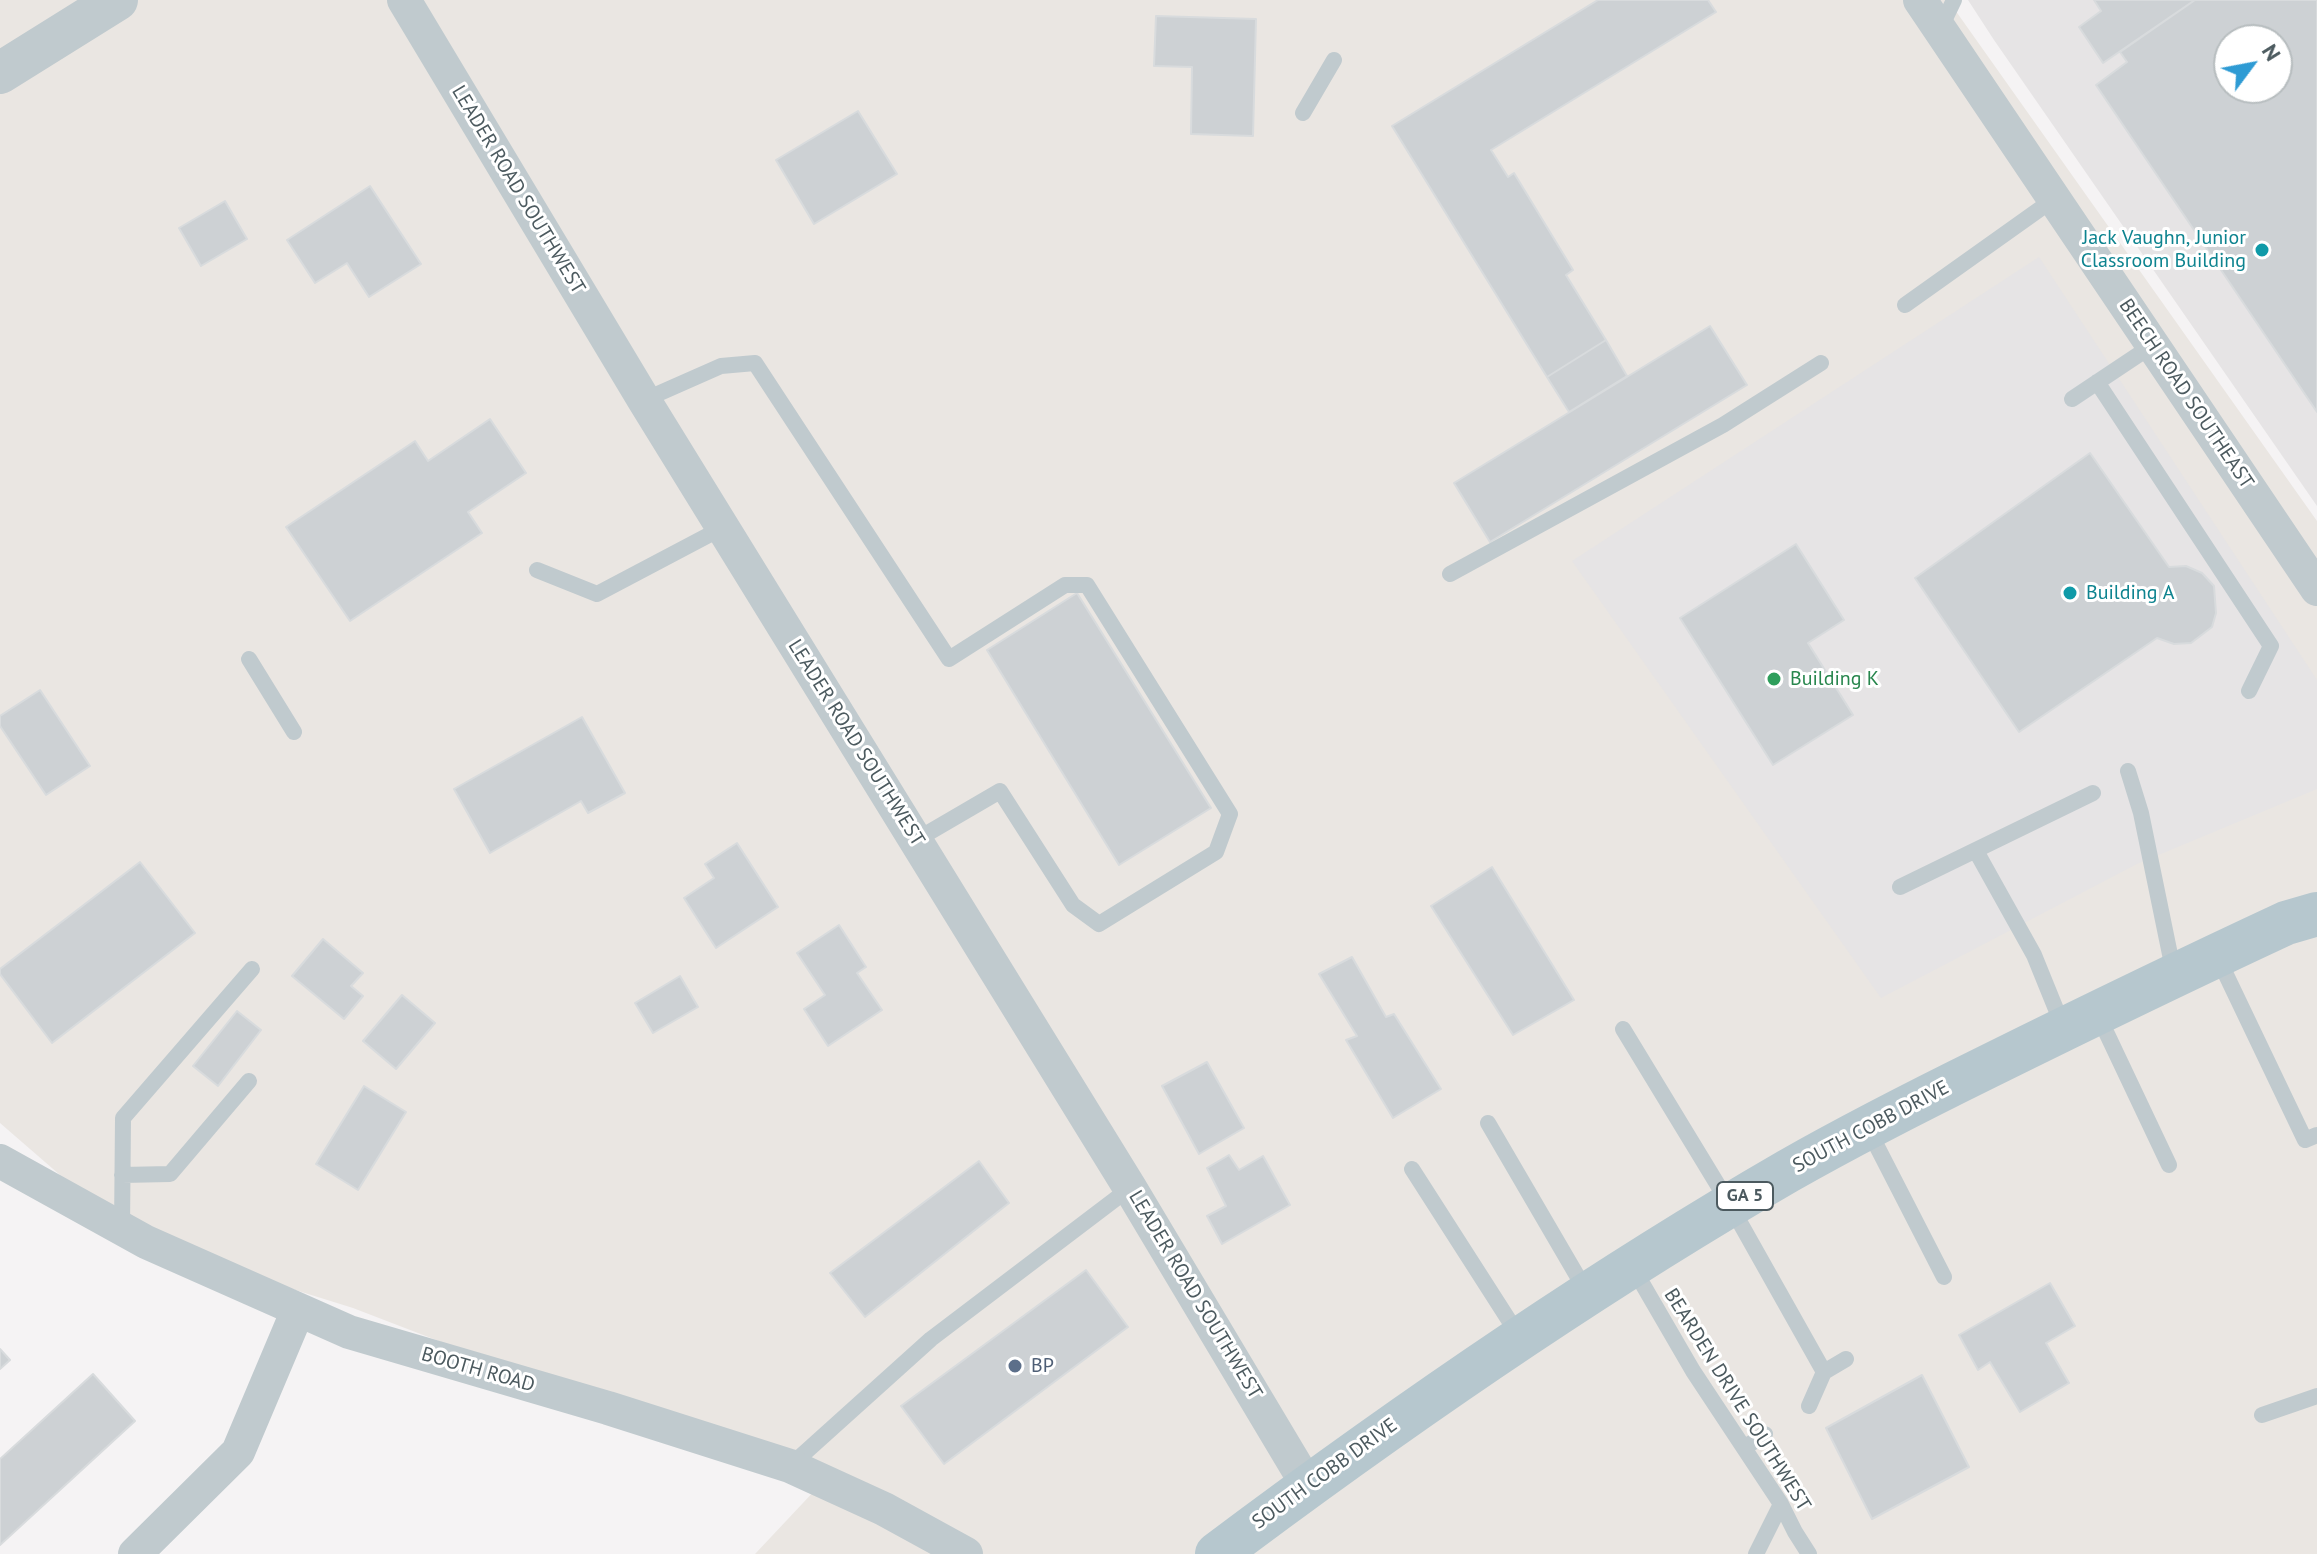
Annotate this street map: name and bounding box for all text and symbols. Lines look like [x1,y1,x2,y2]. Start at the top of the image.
north arrow [2213,24,2293,104]
text: N [2256,39,2287,66]
street label: LEADER ROAD SOUTHWEST [446,81,590,299]
place label: Jack Vaughn, Junior Classroom Building [2081,226,2246,273]
marker: Jack Vaughn, Junior Classroom Building [2253,241,2271,259]
street label: BEECH ROAD SOUTHEAST [2114,295,2258,493]
place label: Building A [2086,581,2174,605]
marker: Building A [2061,584,2079,602]
street label: LEADER ROAD SOUTHWEST [782,635,930,851]
place label: Building K [1790,667,1879,691]
marker: Building K [1765,670,1783,688]
street label: SOUTH COBB DRIVE [1789,1076,1953,1178]
road number: GA 5 [1717,1182,1773,1210]
street label: LEADER ROAD SOUTHWEST [1123,1186,1267,1404]
street label: BEARDEN DRIVE SOUTHWEST [1659,1284,1815,1516]
street label: BOOTH ROAD [418,1342,538,1398]
place label: BP [1031,1354,1054,1378]
marker: BP [1006,1357,1024,1375]
street label: SOUTH COBB DRIVE [1248,1413,1402,1535]

